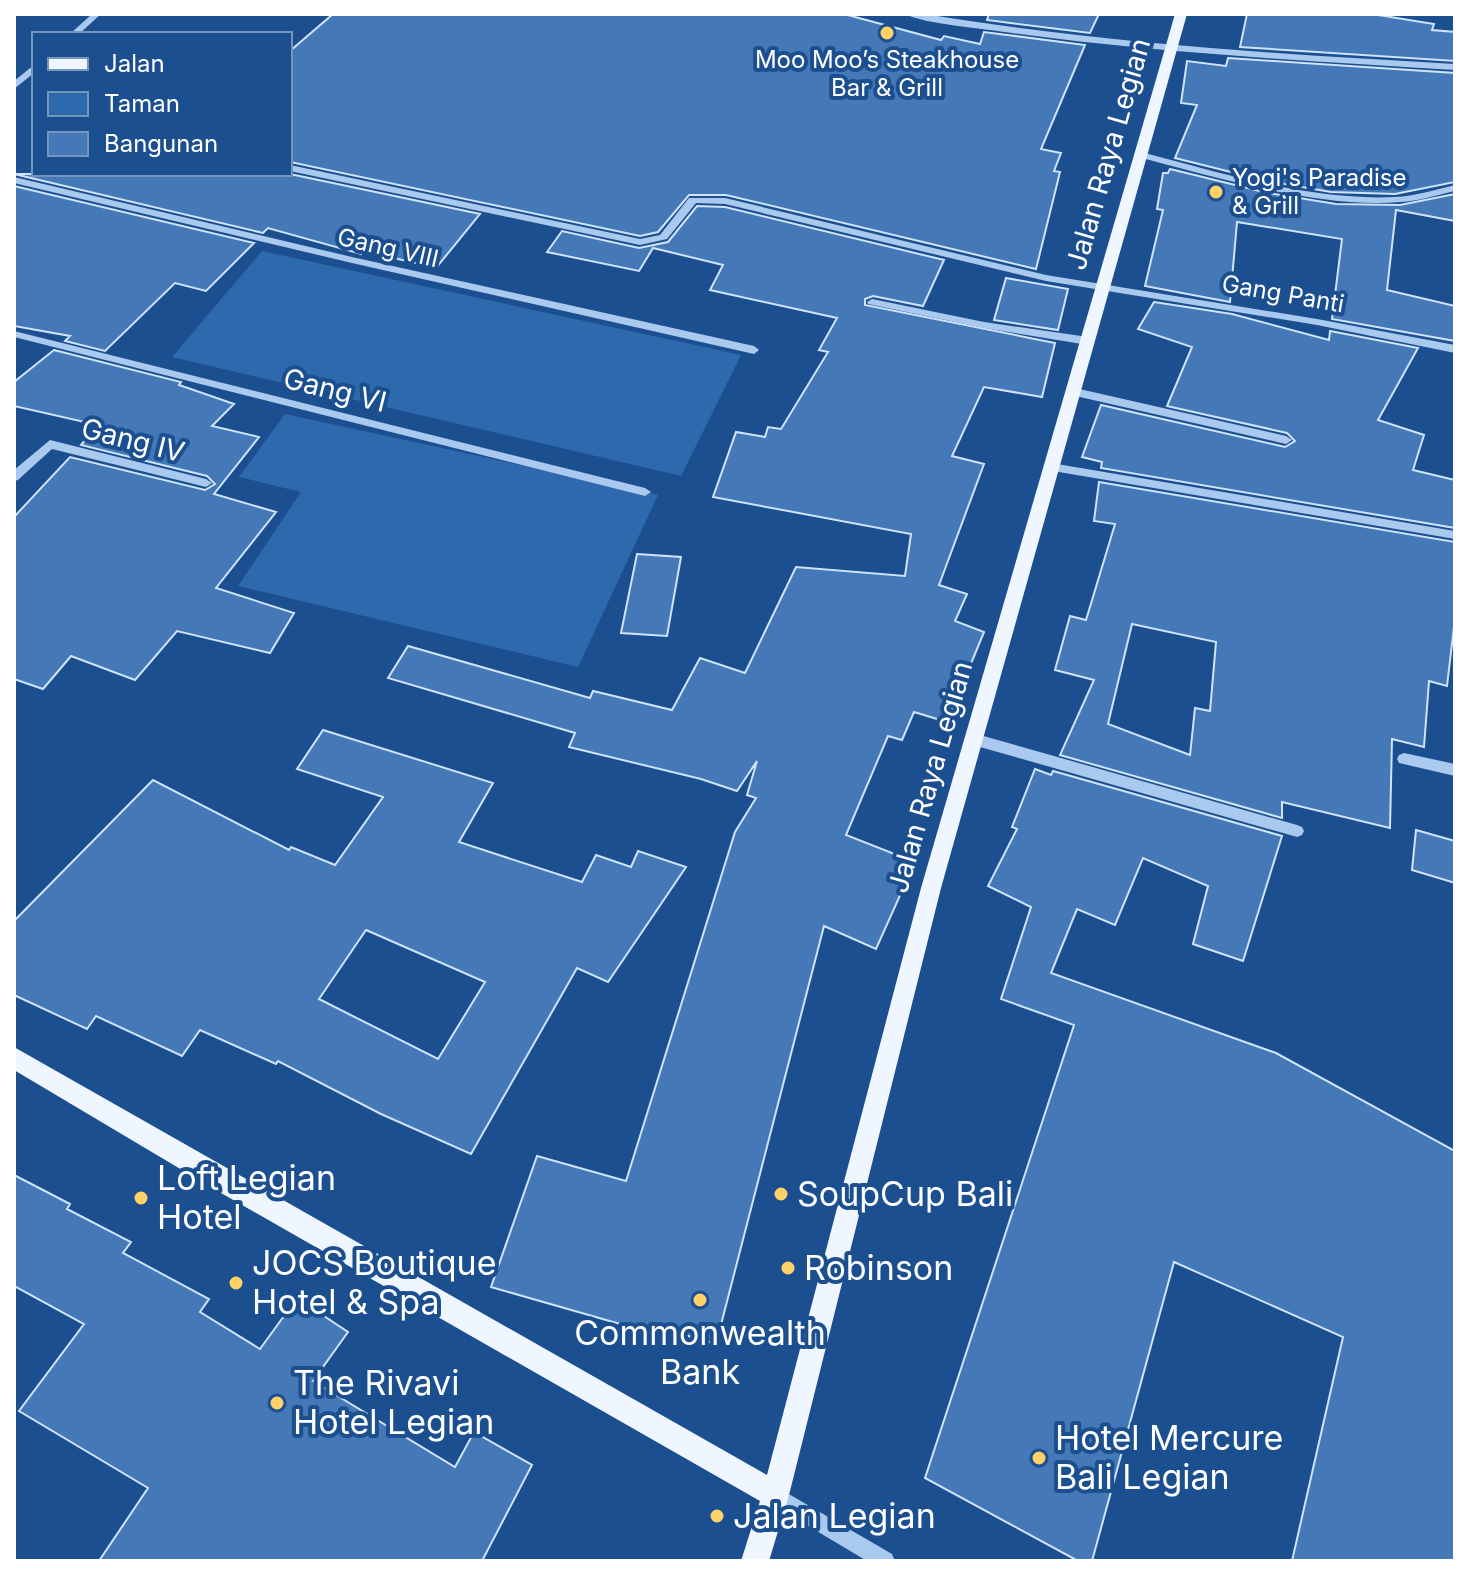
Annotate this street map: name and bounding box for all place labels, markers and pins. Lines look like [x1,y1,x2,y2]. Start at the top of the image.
marker: Moo Moo’s Steakhouse Bar & Grill [878,24,896,42]
place label: Moo Moo’s Steakhouse Bar & Grill [755,45,1019,102]
place label: Yogi's Paradise & Grill [1232,163,1406,220]
marker: Yogi's Paradise & Grill [1207,183,1225,201]
place label: Loft Legian Hotel [157,1157,336,1237]
place label: SoupCup Bali [797,1173,1013,1214]
marker: SoupCup Bali [772,1185,790,1203]
marker: Loft Legian Hotel [132,1189,150,1207]
place label: JOCS Boutique Hotel & Spa [252,1242,496,1322]
place label: Robinson [804,1247,953,1288]
marker: Robinson [779,1259,797,1277]
marker: JOCS Boutique Hotel & Spa [227,1274,245,1292]
marker: Commonwealth Bank [691,1291,709,1309]
place label: Commonwealth Bank [574,1312,826,1392]
place label: The Rivavi Hotel Legian [293,1362,494,1442]
marker: The Rivavi Hotel Legian [268,1394,286,1412]
place label: Hotel Mercure Bali Legian [1055,1417,1283,1497]
marker: Hotel Mercure Bali Legian [1030,1449,1048,1467]
place label: Jalan Legian [733,1495,936,1536]
marker: Jalan Legian [708,1507,726,1525]

